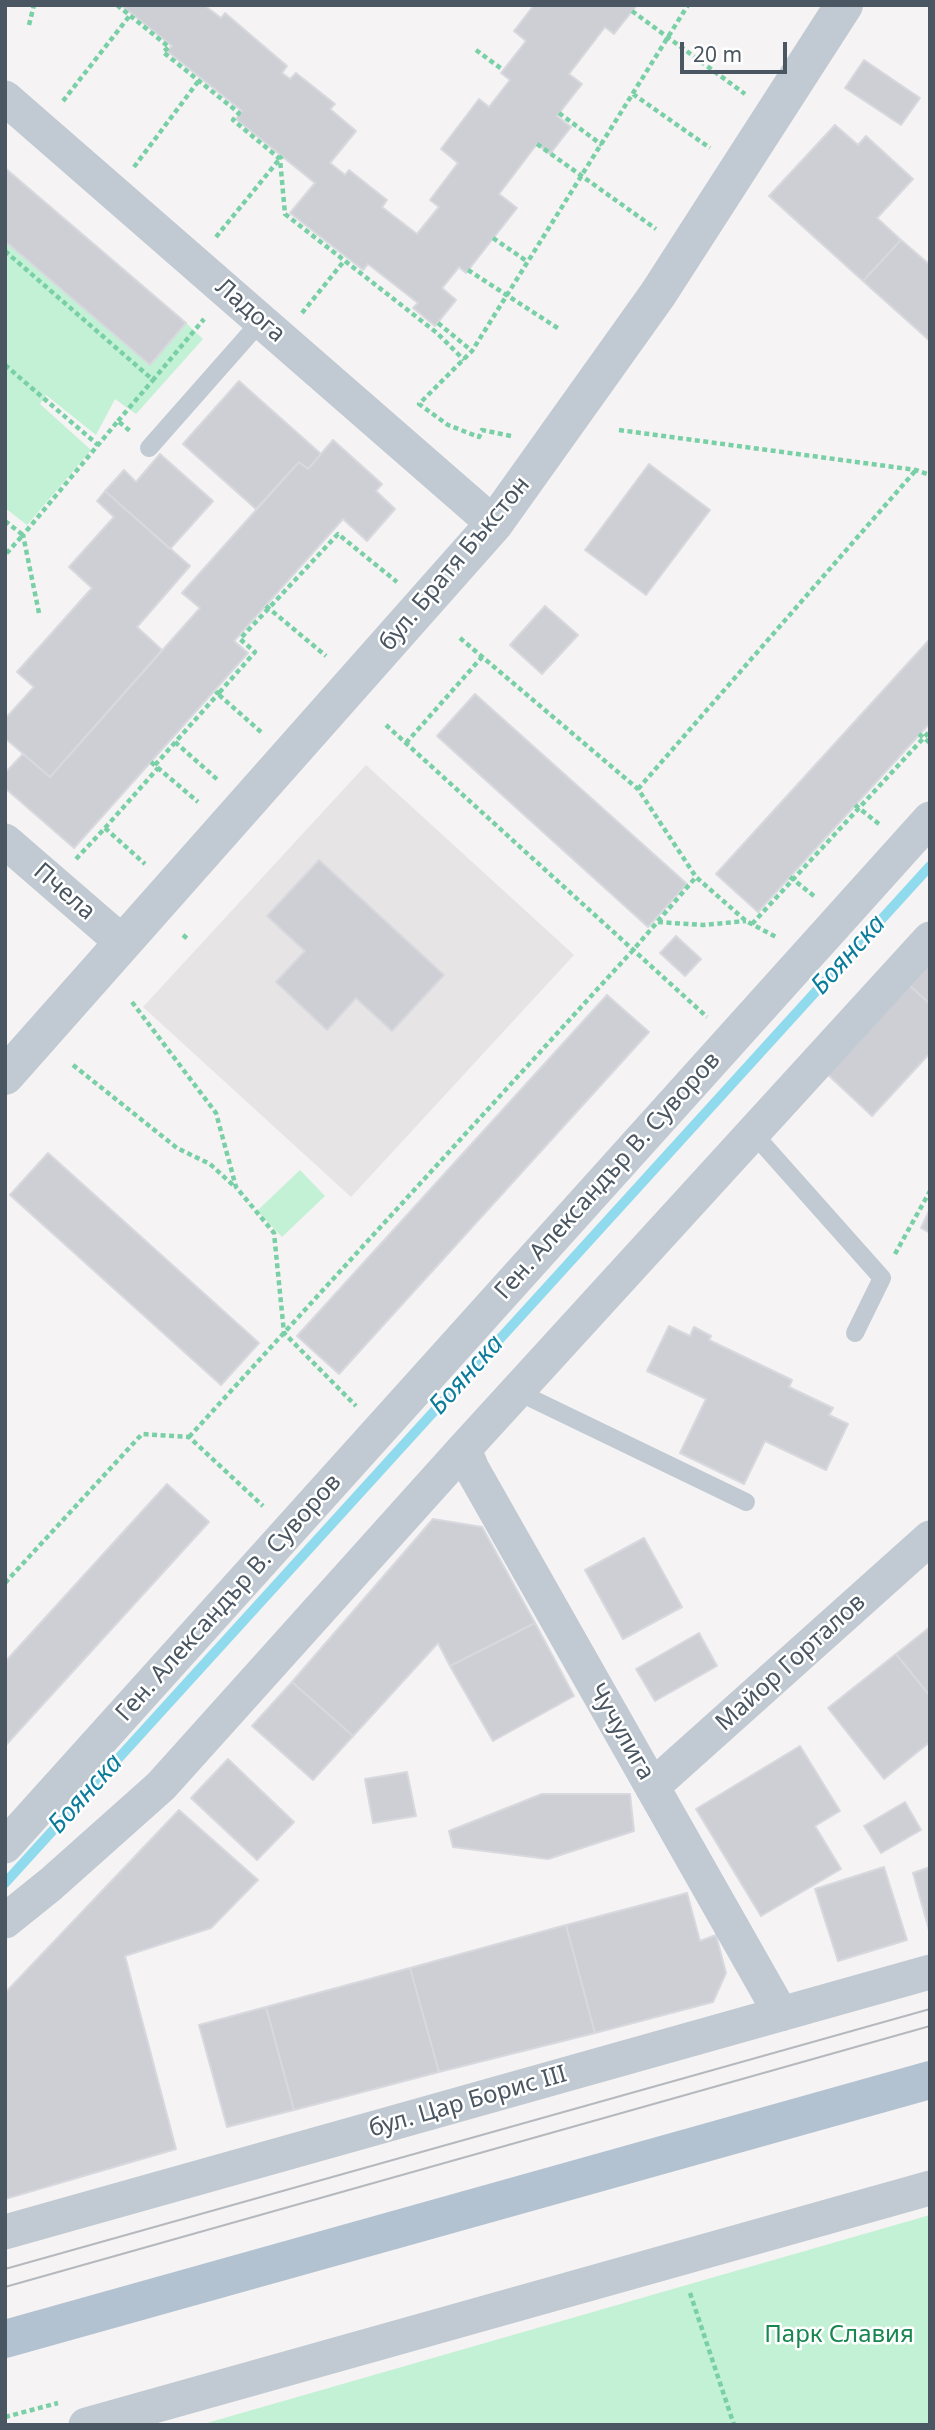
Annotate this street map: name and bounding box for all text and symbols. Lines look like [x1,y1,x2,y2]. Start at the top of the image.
scale bar [683,28,790,72]
text: 20 m [693,40,742,68]
street label: Ладога [209,273,291,349]
street label: бул. Братя Бъкстон [374,471,536,657]
street label: Пчела [27,857,101,927]
water label: Боянска [805,909,893,1001]
street label: Ген. Александър В. Суворов [489,1046,727,1306]
water label: Боянска [423,1329,511,1421]
street label: Ген. Александър В. Суворов [110,1468,348,1728]
street label: Майор Горталов [710,1588,872,1738]
street label: Чучулига [582,1679,660,1785]
water label: Боянска [42,1748,130,1840]
street label: бул. Цар Борис III [366,2060,570,2144]
park label: Парк Славия [764,2321,914,2349]

